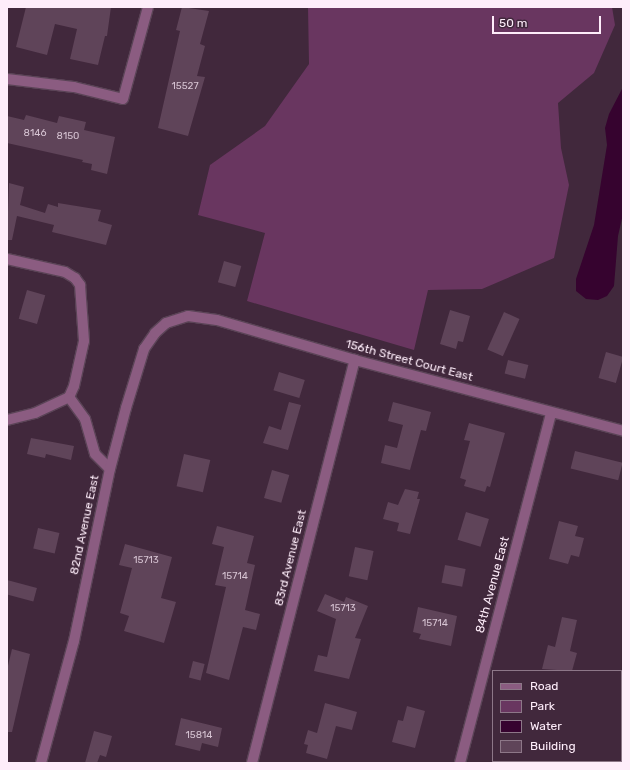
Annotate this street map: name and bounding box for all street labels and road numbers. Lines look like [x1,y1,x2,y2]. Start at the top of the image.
street label: 156th Street Court East [344,337,474,385]
street label: 82nd Avenue East [67,474,103,576]
street label: 83rd Avenue East [272,508,310,608]
street label: 84th Avenue East [473,535,513,635]

